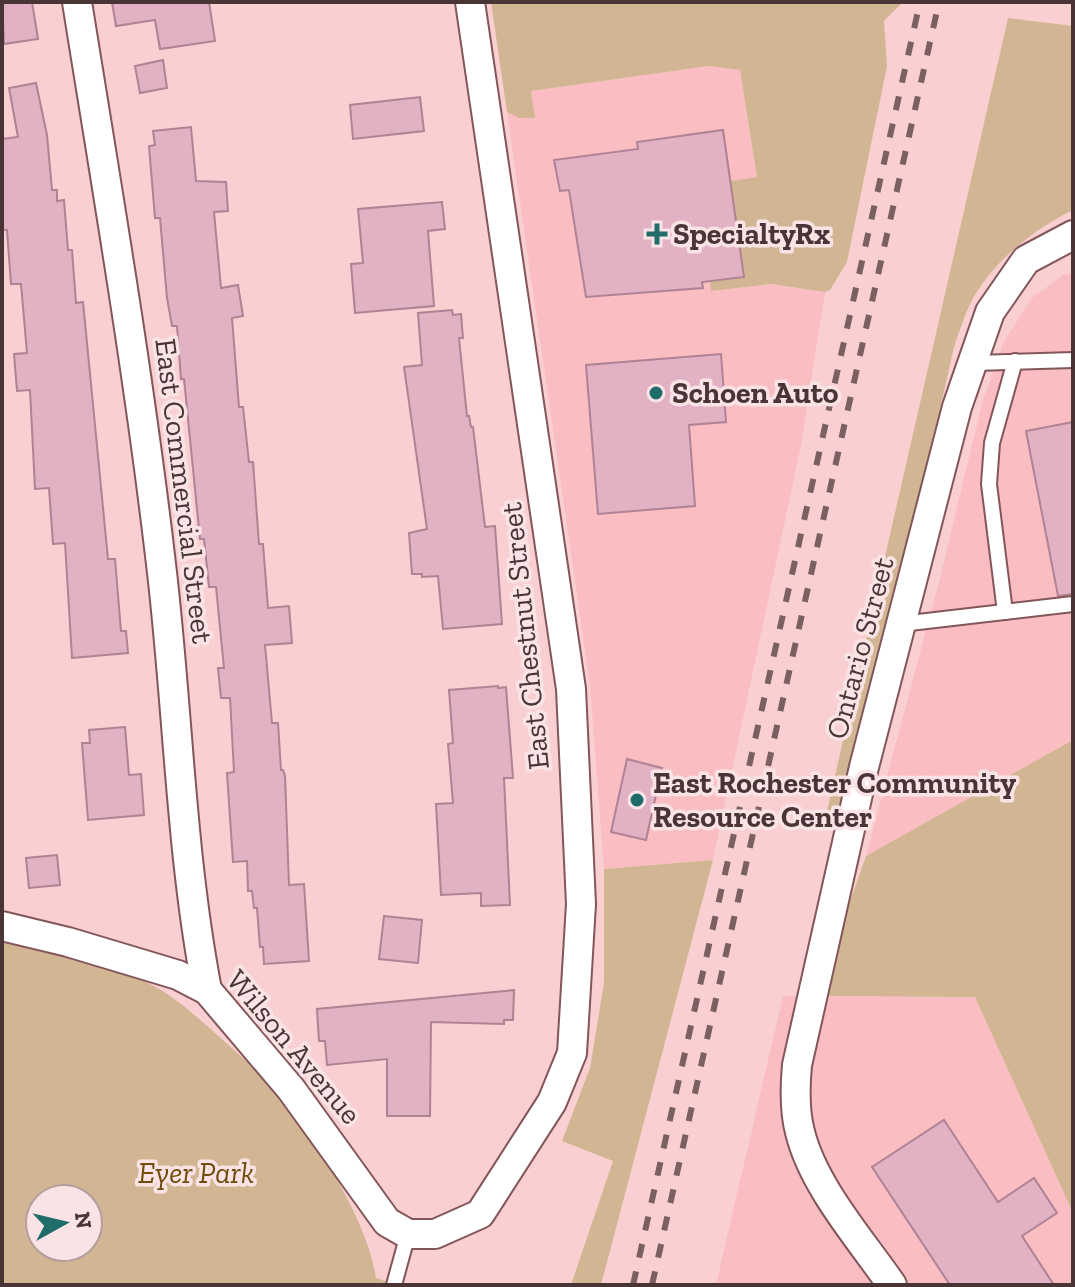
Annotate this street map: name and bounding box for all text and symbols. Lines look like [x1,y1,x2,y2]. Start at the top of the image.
place label: SpecialtyRx [673,216,830,252]
marker: SpecialtyRx [648,225,666,243]
street label: East Commercial Street [147,336,221,646]
place label: Schoen Auto [672,375,839,411]
marker: Schoen Auto [647,384,665,402]
street label: East Chestnut Street [493,500,557,772]
street label: Ontario Street [818,553,902,743]
place label: East Rochester Community Resource Center [653,765,1016,835]
marker: East Rochester Community Resource Center [628,791,646,809]
street label: Wilson Avenue [219,962,369,1132]
park label: Eyer Park [138,1155,254,1191]
north arrow [24,1183,104,1263]
text: N [69,1210,98,1231]

